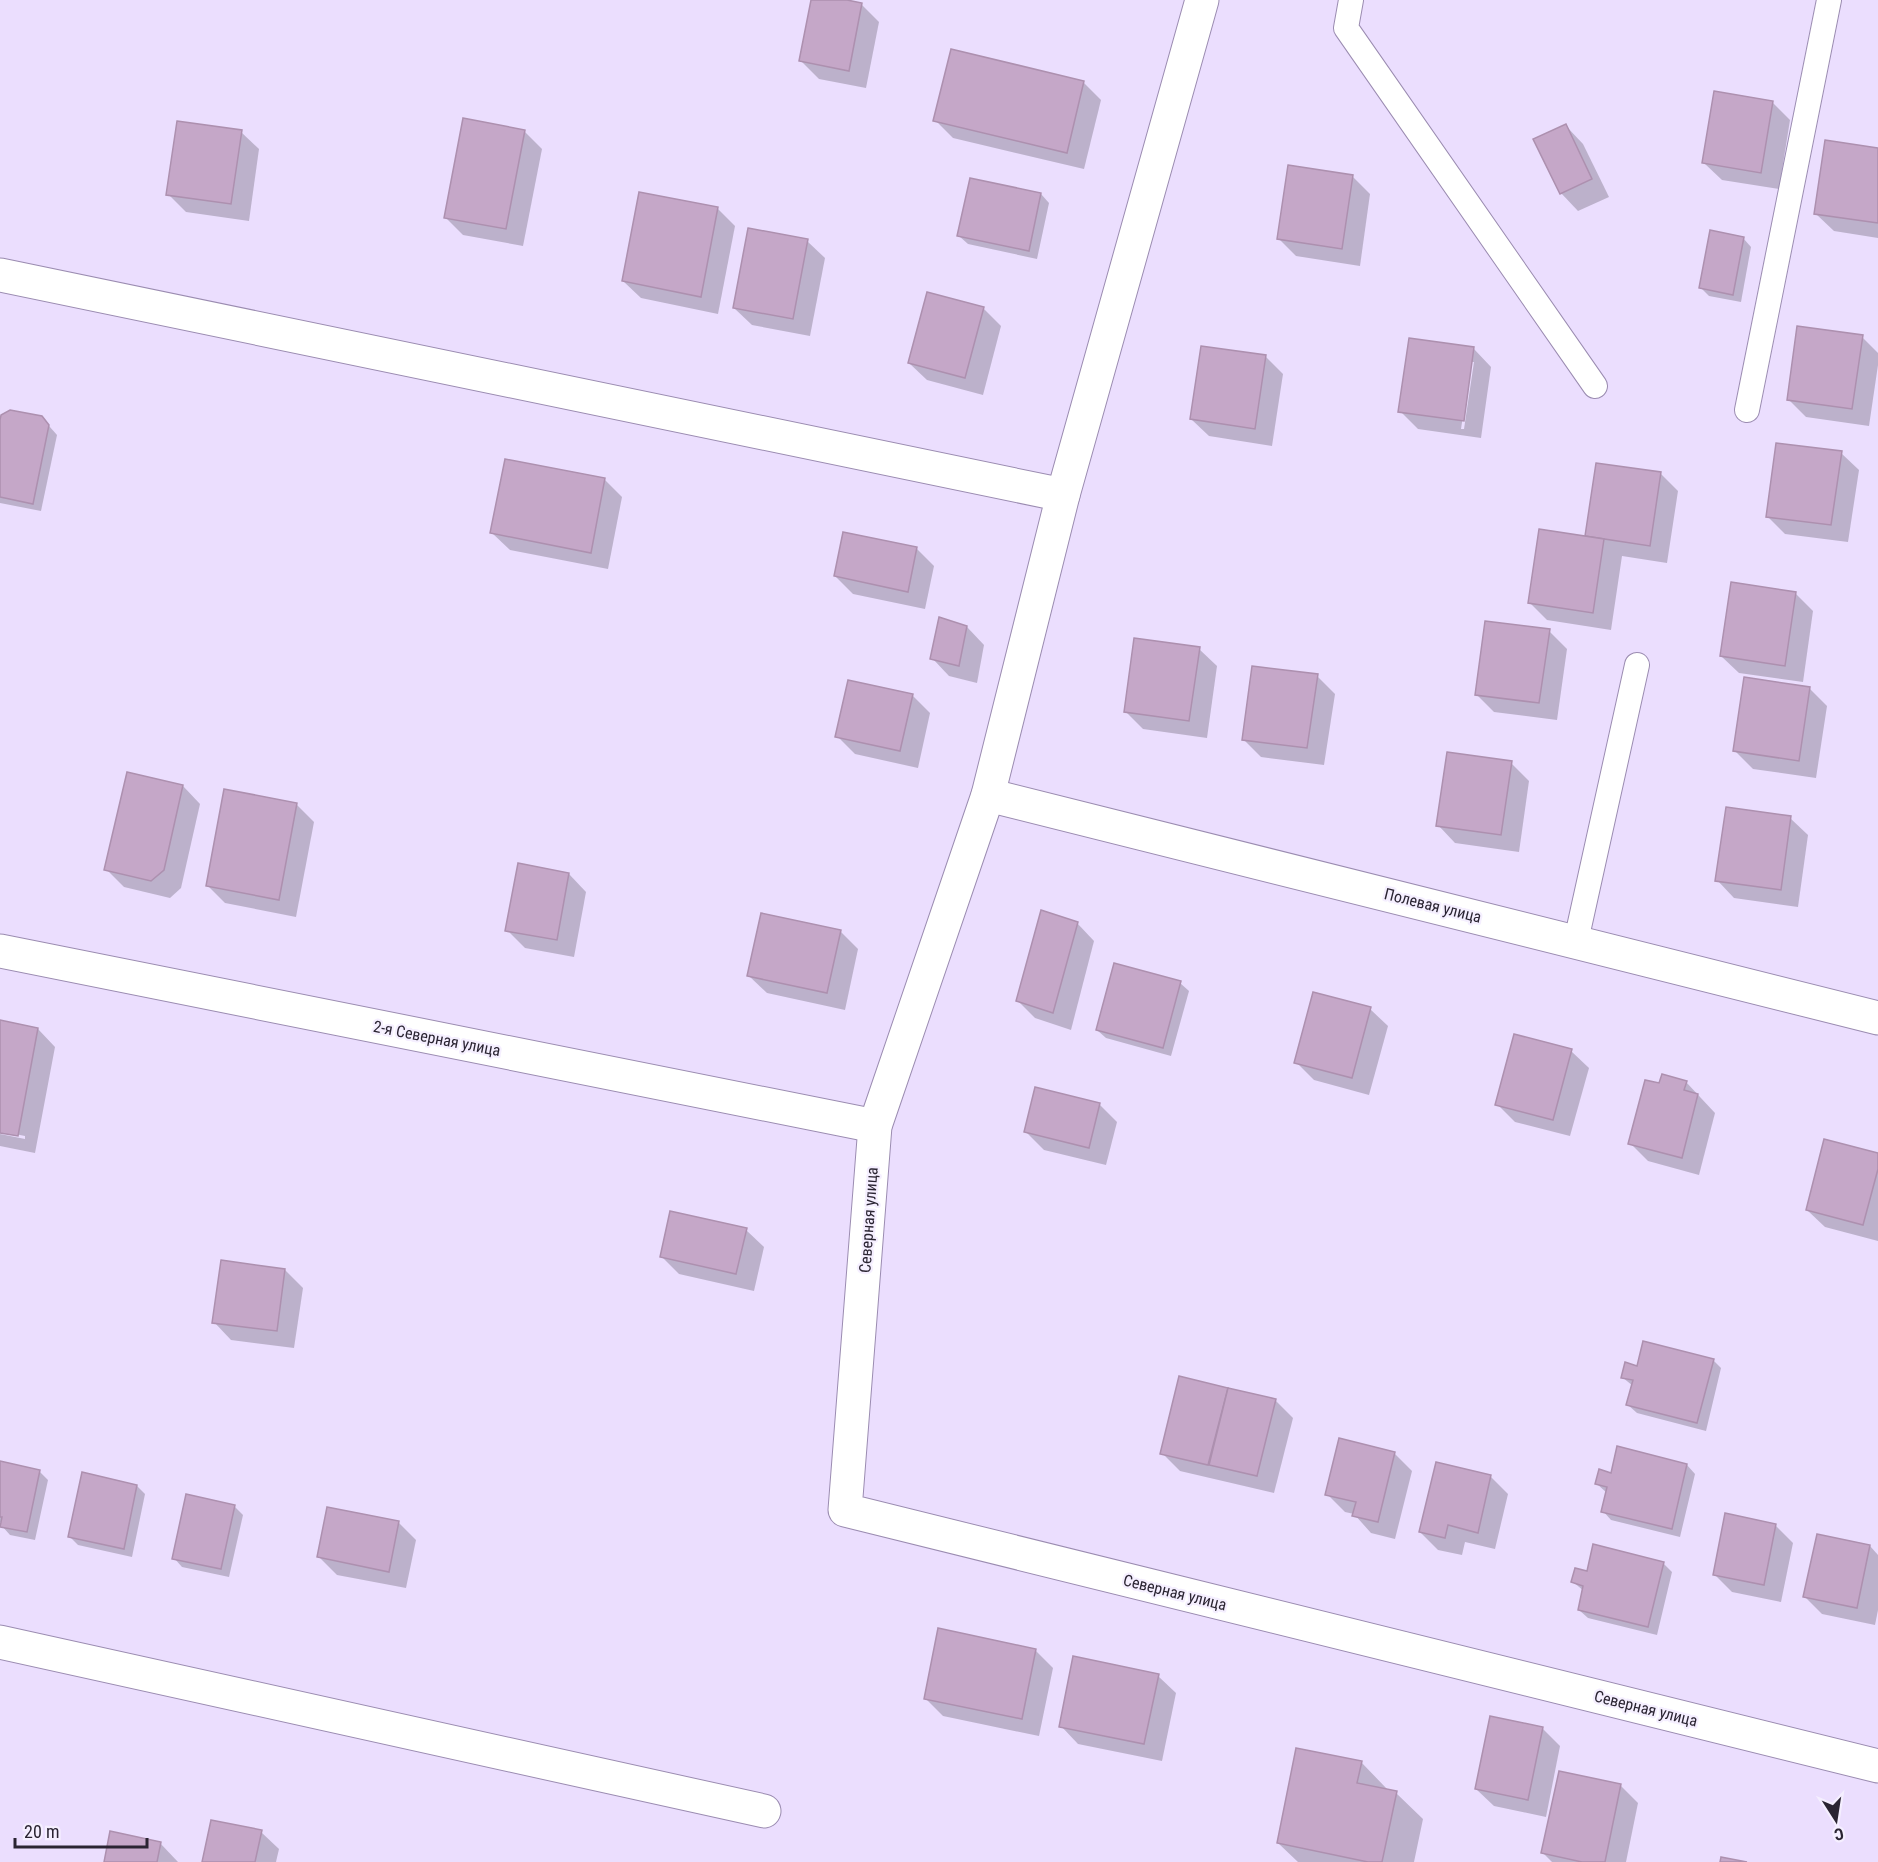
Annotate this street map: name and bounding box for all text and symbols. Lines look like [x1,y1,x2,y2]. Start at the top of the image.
street label: Полевая улица [1382,884,1483,927]
street label: 2-я Северная улица [372,1017,502,1060]
street label: Северная улица [855,1167,882,1274]
street label: Северная улица [1121,1570,1229,1615]
street label: Северная улица [1592,1686,1700,1731]
north arrow [1806,1790,1866,1850]
scale bar [15,1811,147,1849]
text: 20 m [24,1821,59,1842]
text: С [1833,1824,1845,1844]

